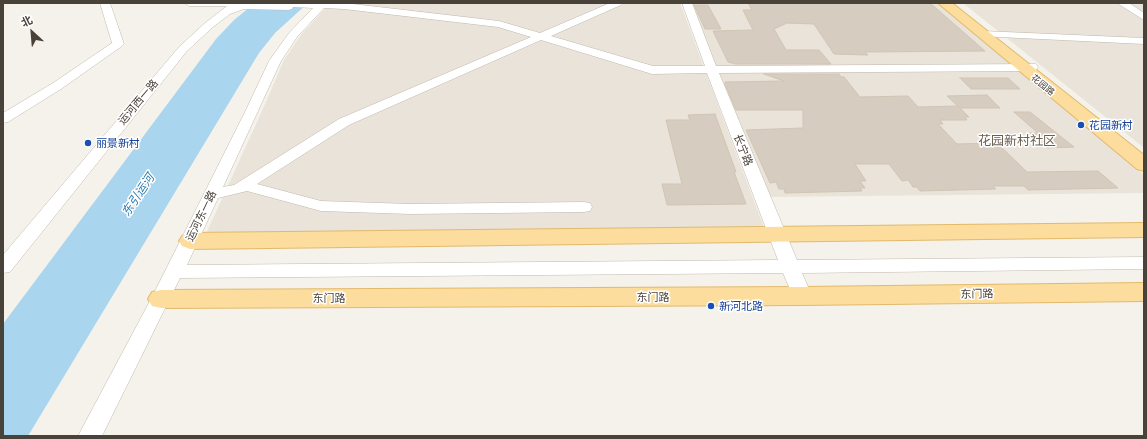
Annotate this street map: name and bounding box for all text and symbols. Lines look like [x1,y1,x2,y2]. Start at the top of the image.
north arrow [12,12,52,52]
text: 北 [19,13,34,29]
street label: 花园路 [1029,72,1057,98]
street label: 运河西一路 [115,77,161,127]
place label: 花园新村 [1089,118,1133,132]
marker: 花园新村 [1076,120,1086,130]
street label: 长宁路 [731,132,755,168]
district label: 花园新村社区 [978,133,1056,149]
place label: 丽景新村 [96,136,140,150]
marker: 丽景新村 [83,138,93,148]
water label: 东引运河 [119,171,157,219]
street label: 运河东一路 [183,188,219,244]
street label: 东门路 [960,287,994,301]
street label: 东门路 [637,290,669,304]
street label: 东门路 [313,291,345,305]
place label: 新河北路 [719,299,763,313]
marker: 新河北路 [706,301,716,311]

